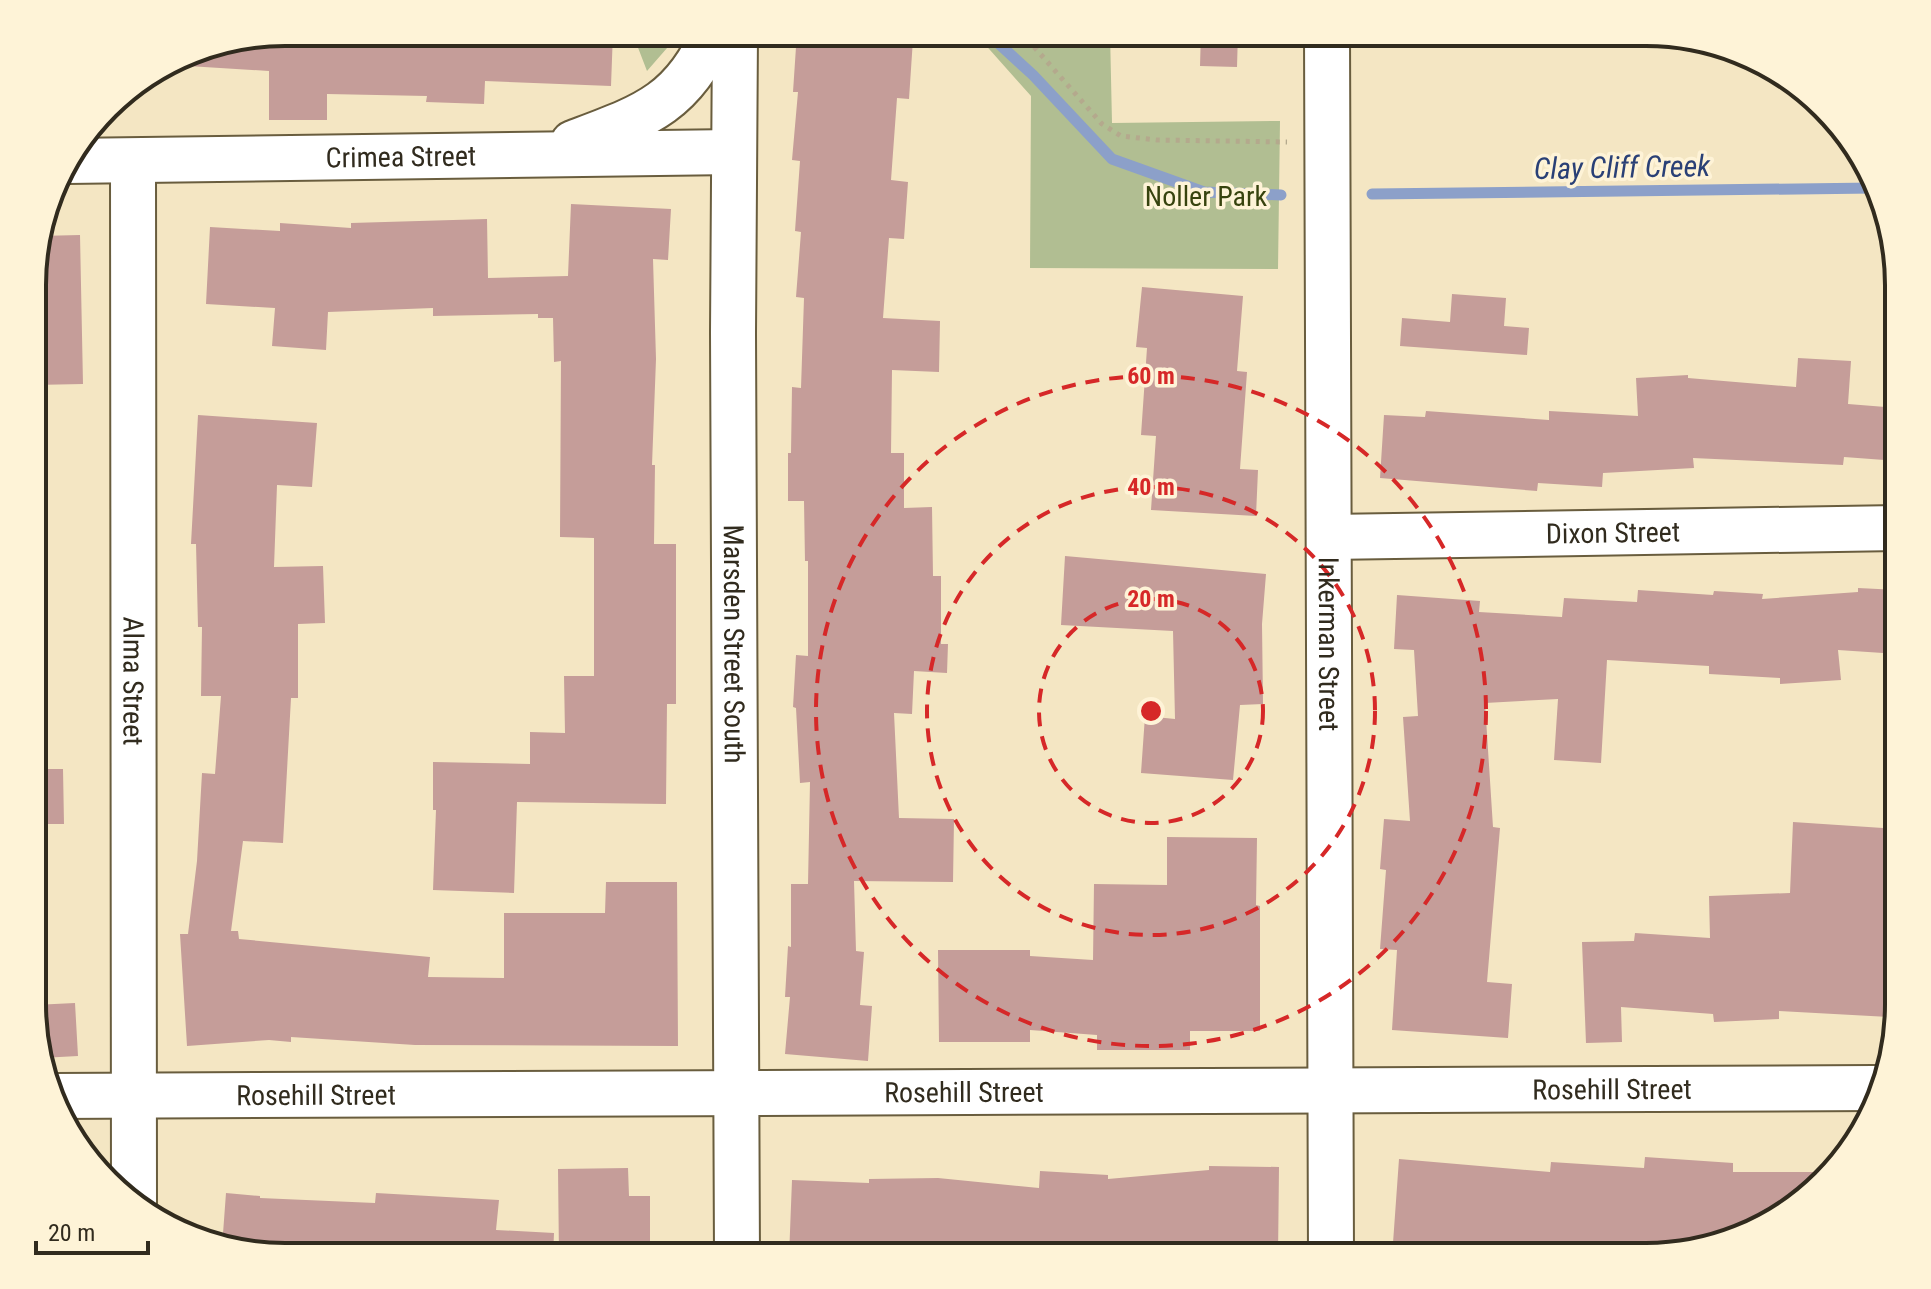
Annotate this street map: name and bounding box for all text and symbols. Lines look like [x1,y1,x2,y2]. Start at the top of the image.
street label: Crimea Street [325,139,476,174]
water label: Clay Cliff Creek [1533,148,1711,186]
park label: Noller Park [1145,180,1268,213]
text: 60 m [1127,362,1175,390]
text: 40 m [1127,473,1175,501]
street label: Dixon Street [1546,515,1680,550]
street label: Marsden Street South [717,524,751,764]
street label: Inkerman Street [1312,557,1346,731]
text: 20 m [1127,585,1175,613]
street label: Alma Street [117,616,150,746]
centre of rings [1137,697,1165,725]
street label: Rosehill Street [1532,1072,1692,1106]
street label: Rosehill Street [884,1075,1044,1109]
street label: Rosehill Street [236,1078,396,1112]
scale bar [36,1205,148,1255]
text: 20 m [48,1219,95,1247]

